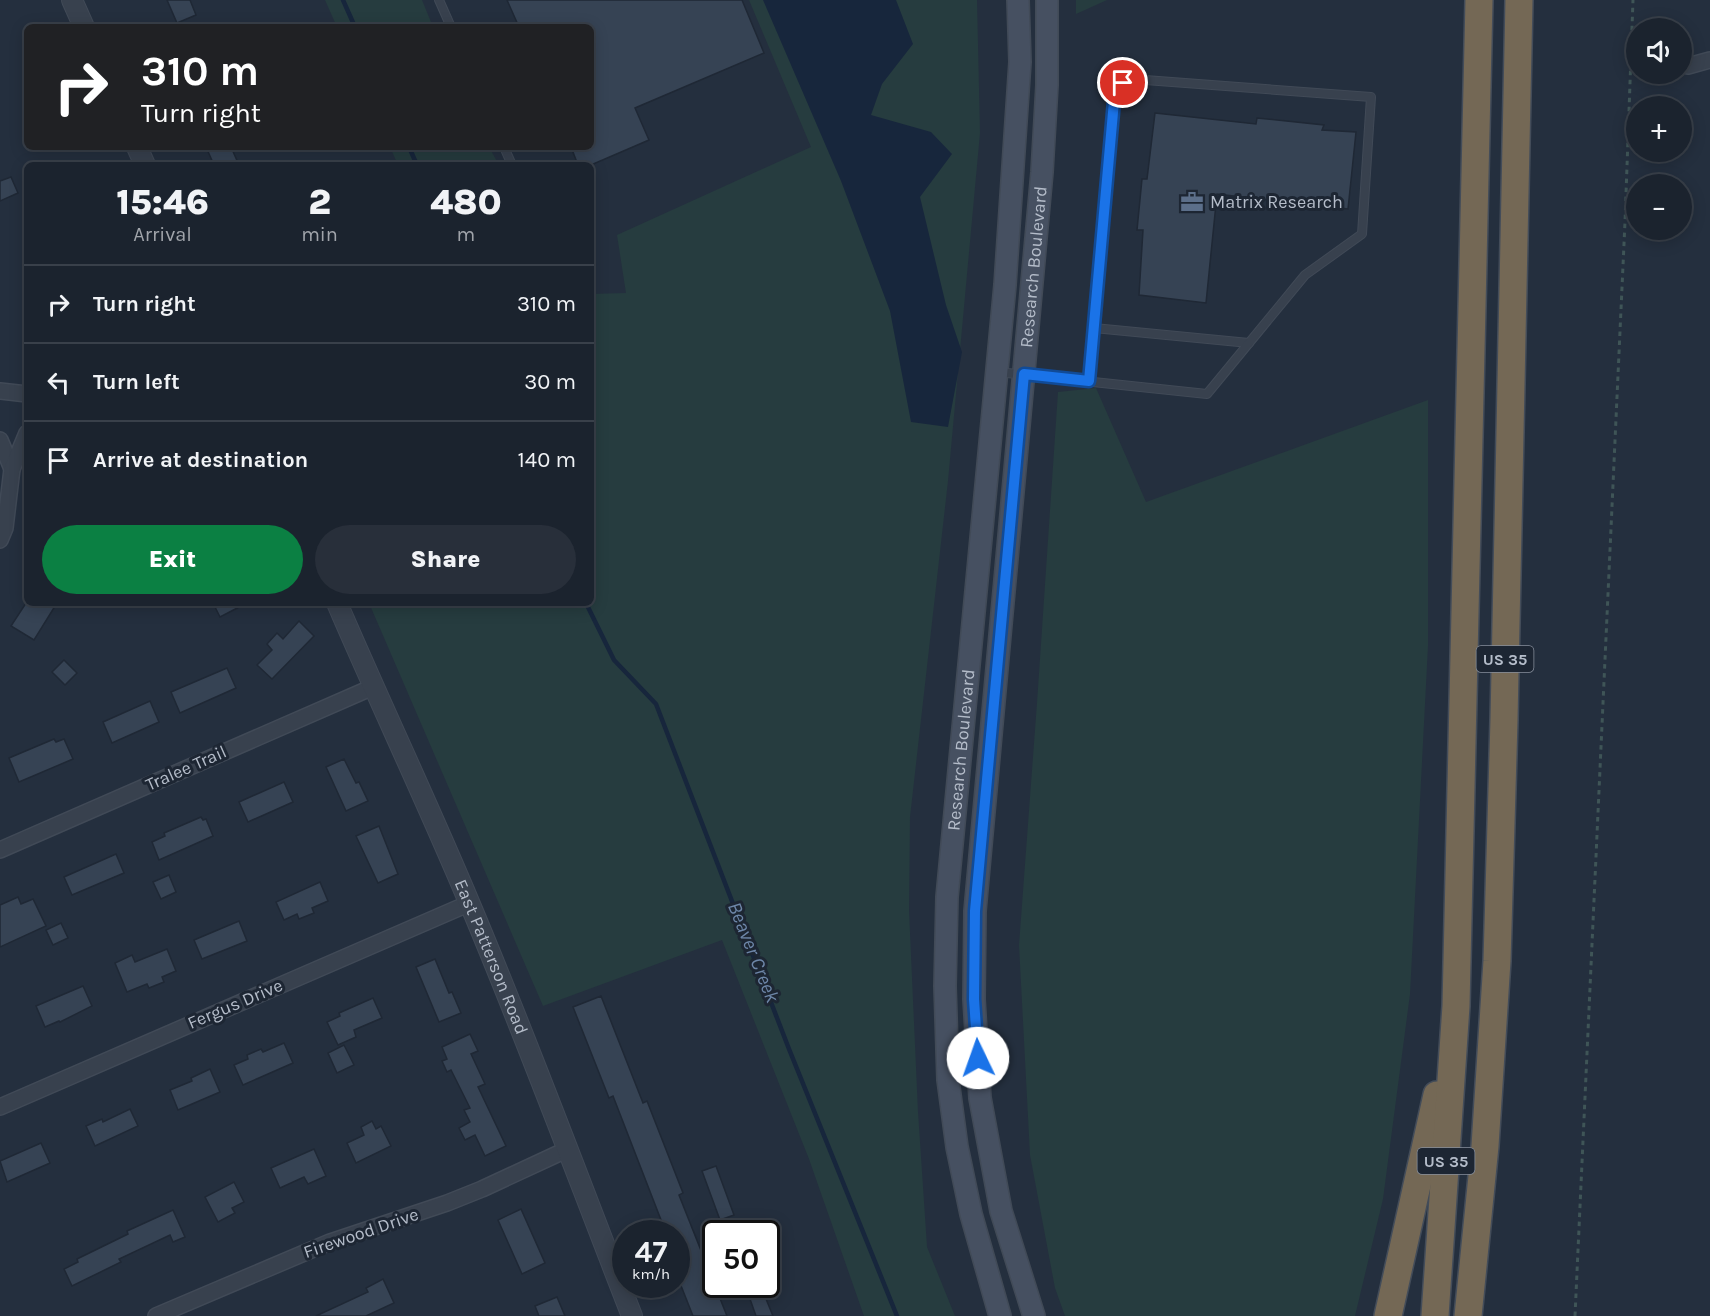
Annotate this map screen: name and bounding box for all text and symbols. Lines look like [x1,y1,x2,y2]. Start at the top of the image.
map controls [1626,18,1692,240]
button: sound [1626,18,1692,84]
text: 310 m [141,46,259,96]
icon: right [42,48,120,126]
pin [1097,57,1148,108]
icon: arrive [1106,66,1139,99]
button: + [1626,96,1692,162]
text: Turn right [141,97,261,129]
button: − [1626,174,1692,240]
text: 15:46 [116,181,209,223]
text: 2 [308,181,331,223]
text: 480 [430,181,502,223]
street label: Research Boulevard [1015,185,1052,349]
office icon: Matrix Research [1179,189,1205,215]
place label: Matrix Research [1210,191,1343,213]
text: Arrival [133,223,192,246]
text: min [301,223,338,246]
text: m [457,223,475,246]
icon: right [42,288,75,321]
text: Turn right [93,291,196,317]
text: 310 m [517,291,576,317]
icon: left [42,366,75,399]
text: Turn left [93,369,180,395]
text: 30 m [524,369,576,395]
icon: arrive [42,444,75,477]
text: Arrive at destination [93,447,308,473]
text: 140 m [518,447,576,473]
button: Exit [42,525,303,594]
button: Share [315,525,576,594]
road number: US 35 [1476,646,1534,672]
street label: Research Boulevard [942,668,980,832]
street label: Tralee Trail [142,740,230,796]
street label: East Patterson Road [450,876,533,1038]
water label: Beaver Creek [723,898,784,1007]
street label: Fergus Drive [184,974,286,1034]
position arrow [946,1026,1010,1090]
road number: US 35 [1418,1148,1474,1174]
street label: Firewood Drive [301,1203,421,1263]
speed limit sign: 50 [702,1220,780,1298]
text: 47 [635,1234,667,1270]
text: km/h [632,1265,670,1283]

